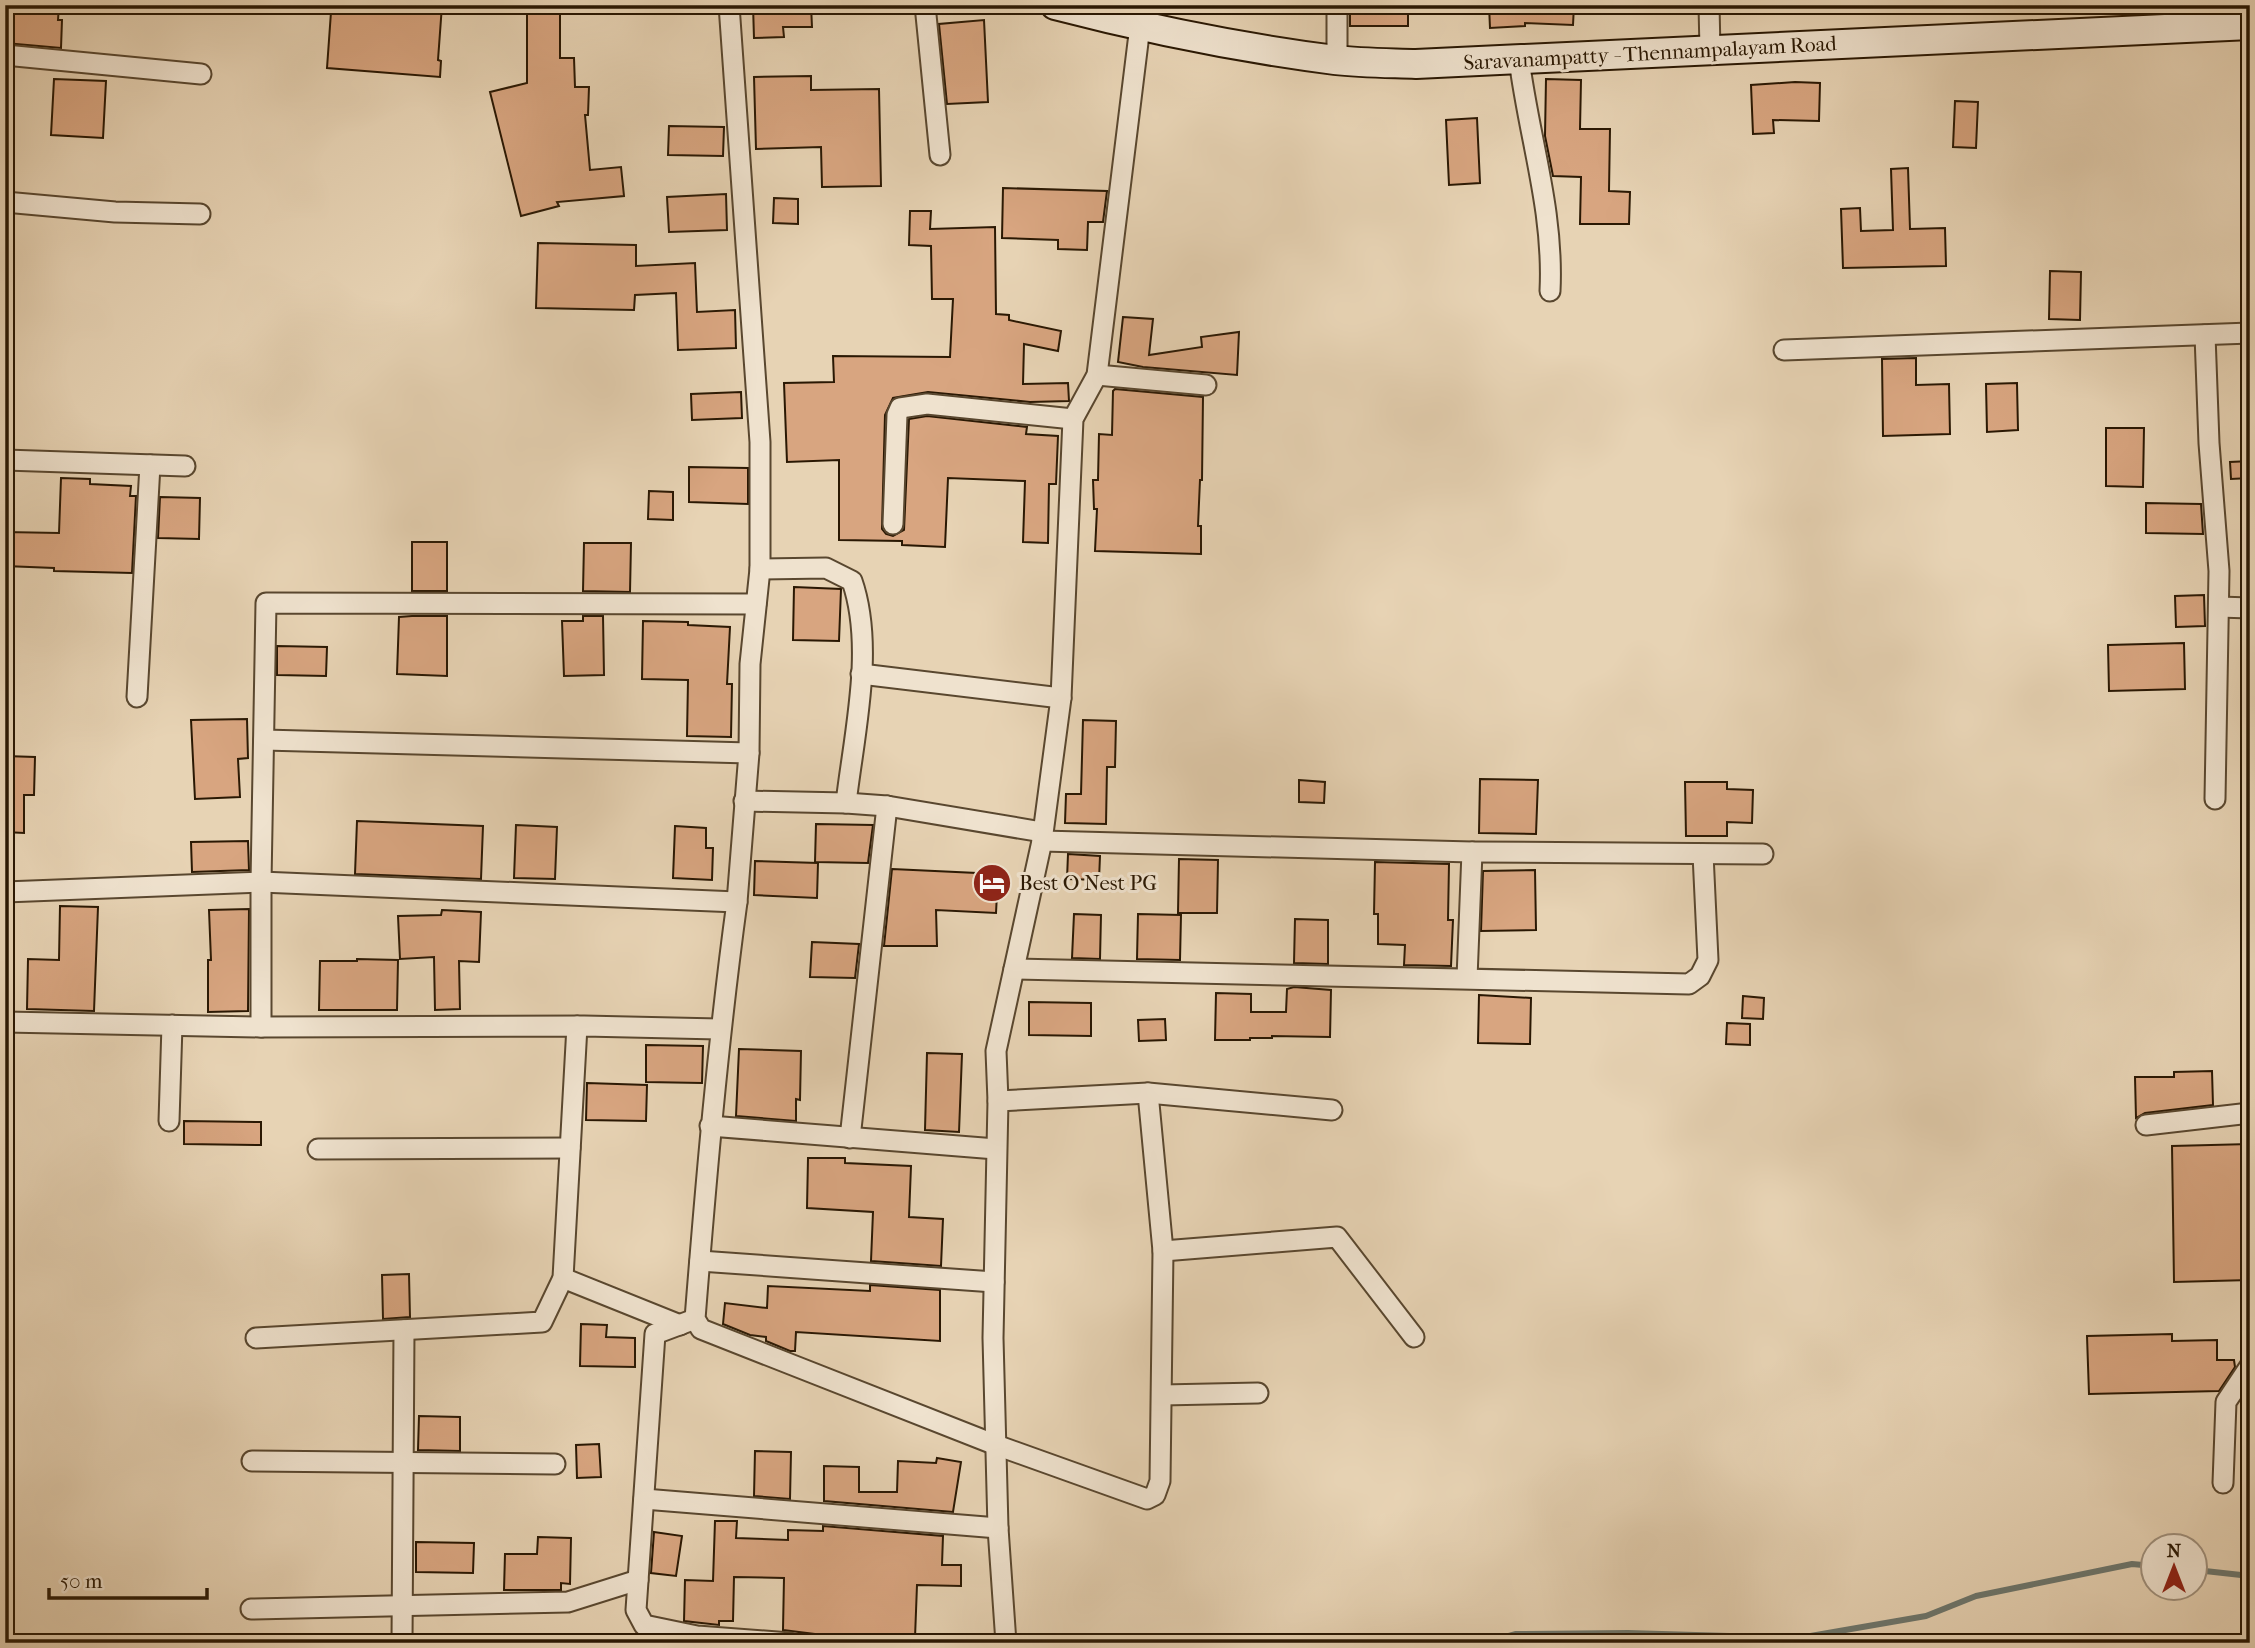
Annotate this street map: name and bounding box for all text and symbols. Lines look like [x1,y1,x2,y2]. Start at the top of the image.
street label: Saravanampatty - Thennampalayam Road [1463,31,1838,75]
hotel icon: Best O Nest PG [971,862,1013,904]
place label: Best O Nest PG [1019,871,1157,895]
north arrow [2140,1532,2210,1602]
text: N [2167,1540,2182,1562]
scale bar [49,1557,206,1601]
text: 50 m [60,1569,103,1593]

